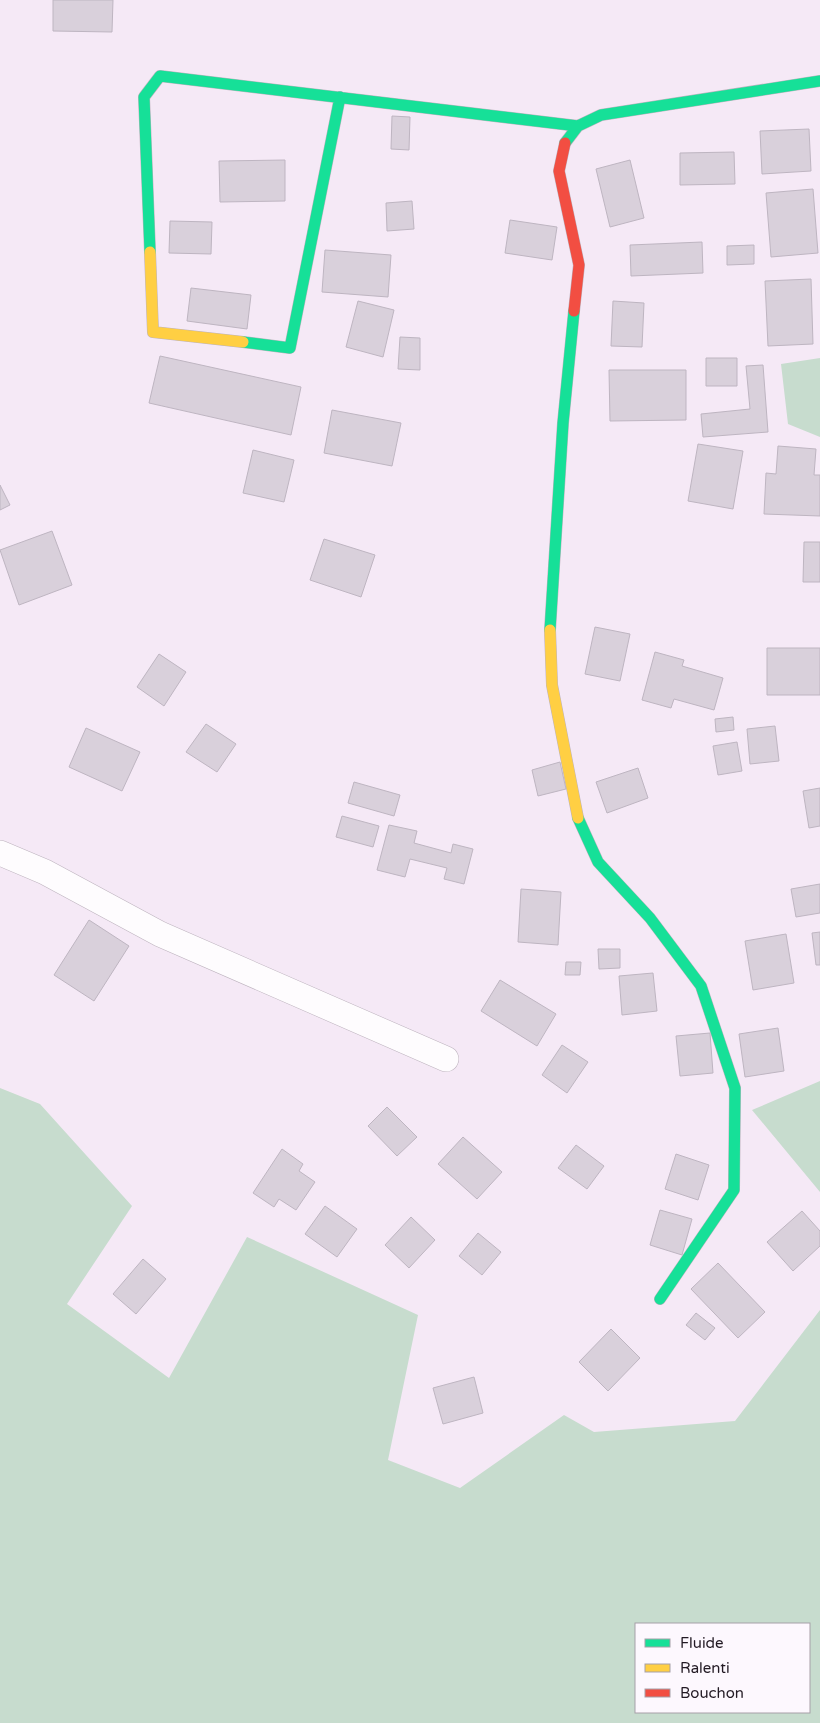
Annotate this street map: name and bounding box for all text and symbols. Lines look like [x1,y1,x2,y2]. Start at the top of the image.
legend [635,1623,810,1713]
text: Fluide [680,1634,724,1652]
text: Ralenti [680,1659,730,1677]
text: Bouchon [680,1684,744,1702]

